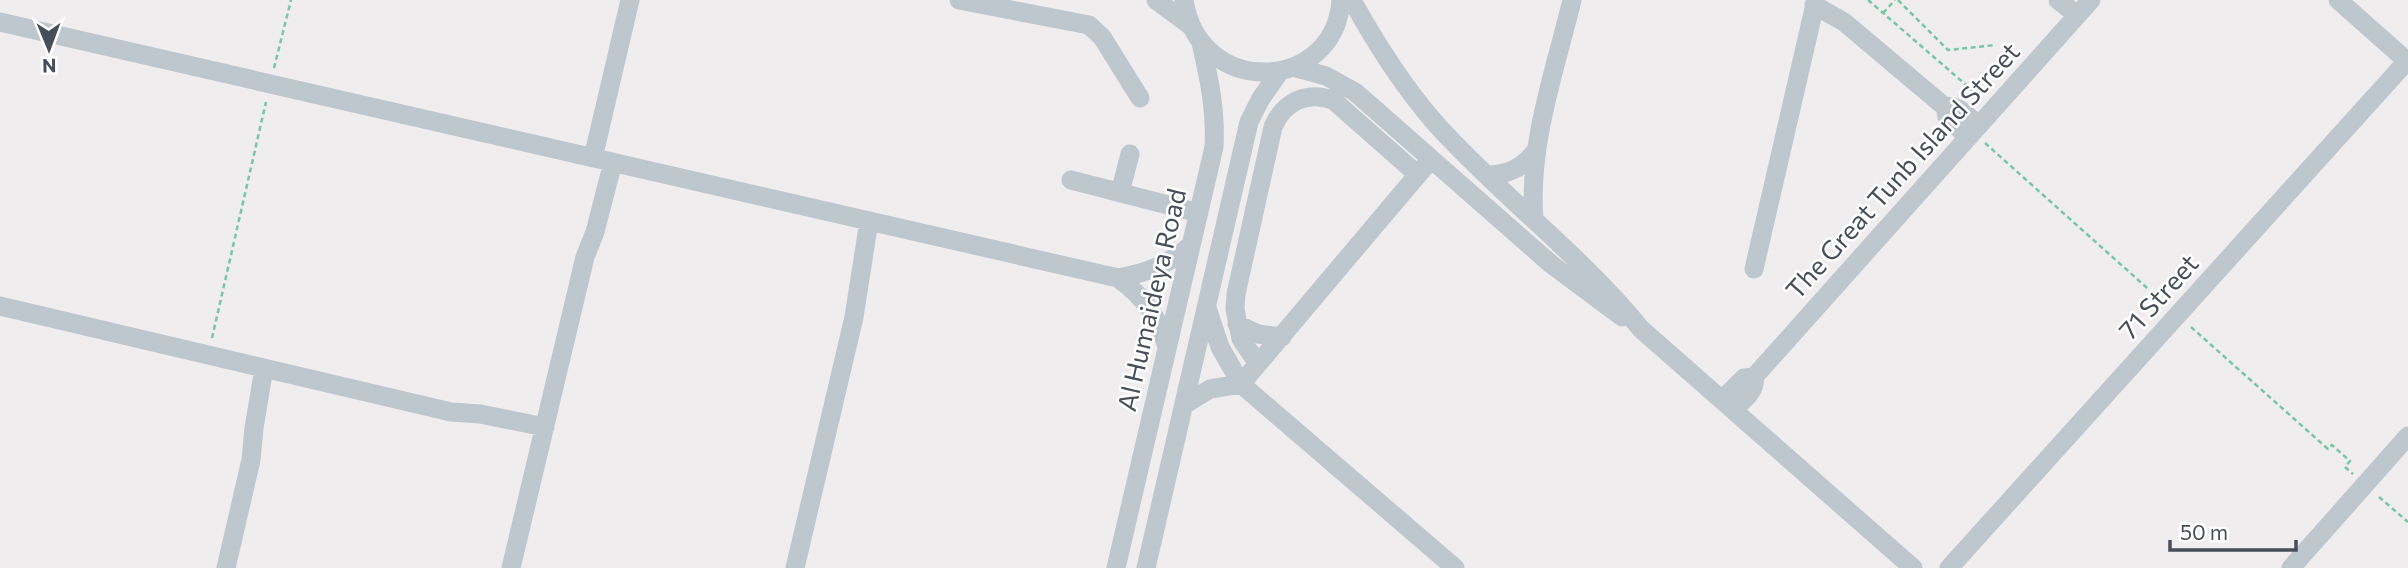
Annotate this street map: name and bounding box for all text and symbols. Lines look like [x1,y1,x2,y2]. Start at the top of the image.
north arrow [14,14,84,84]
street label: The Great Tunb Island Street [1779,35,2025,305]
text: N [42,55,57,78]
street label: Al Humaideya Road [1110,185,1191,414]
street label: 71 Street [2112,247,2204,345]
scale bar [2170,508,2296,552]
text: 50 m [2180,519,2228,544]

